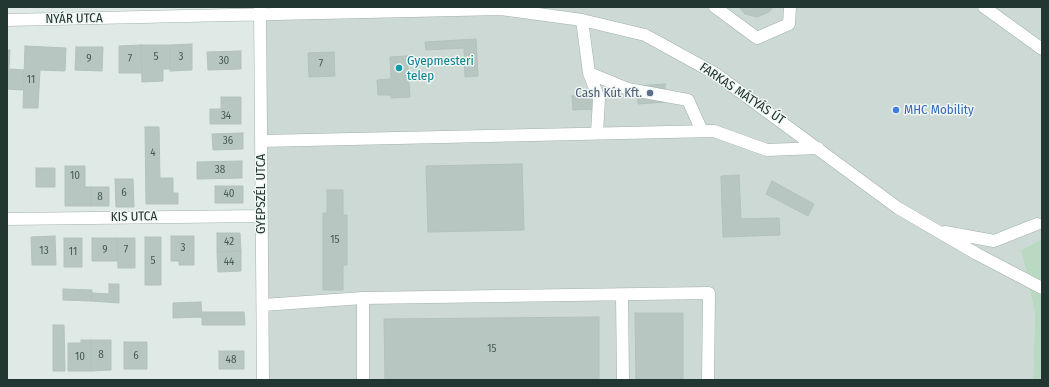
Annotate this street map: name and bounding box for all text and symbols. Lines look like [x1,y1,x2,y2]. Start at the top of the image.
street label: NYÁR UTCA [45,11,103,27]
house number: 5 [153,50,159,64]
house number: 3 [179,50,183,64]
house number: 9 [86,52,92,66]
house number: 7 [128,52,132,66]
place label: Gyepmesteri telep [407,53,474,84]
house number: 30 [219,54,229,68]
house number: 7 [319,57,323,71]
street label: FARKAS MÁTYÁS ÚT [696,60,788,128]
marker: Gyepmesteri telep [394,63,404,73]
house number: 11 [27,73,35,87]
place label: Cash Kút Kft. [575,85,642,101]
marker: Cash Kút Kft. [645,88,655,98]
place label: MHC Mobility [904,102,974,118]
marker: MHC Mobility [891,105,901,115]
house number: 34 [221,109,231,123]
house number: 36 [223,134,233,148]
house number: 4 [150,146,156,160]
street label: GYEPSZÉL UTCA [253,154,269,234]
house number: 38 [215,163,225,177]
house number: 10 [70,169,80,183]
house number: 6 [121,186,127,200]
house number: 40 [223,187,235,201]
house number: 8 [97,190,103,204]
street label: KIS UTCA [111,209,157,225]
house number: 15 [330,233,340,247]
house number: 42 [224,235,234,249]
house number: 3 [181,241,185,255]
house number: 9 [102,243,108,257]
house number: 7 [124,243,128,257]
house number: 13 [39,244,49,258]
house number: 11 [69,245,77,259]
house number: 5 [150,254,156,268]
house number: 44 [224,255,234,269]
house number: 15 [487,342,497,356]
house number: 8 [98,348,104,362]
house number: 6 [133,349,139,363]
house number: 10 [75,350,85,364]
house number: 48 [226,353,236,367]

